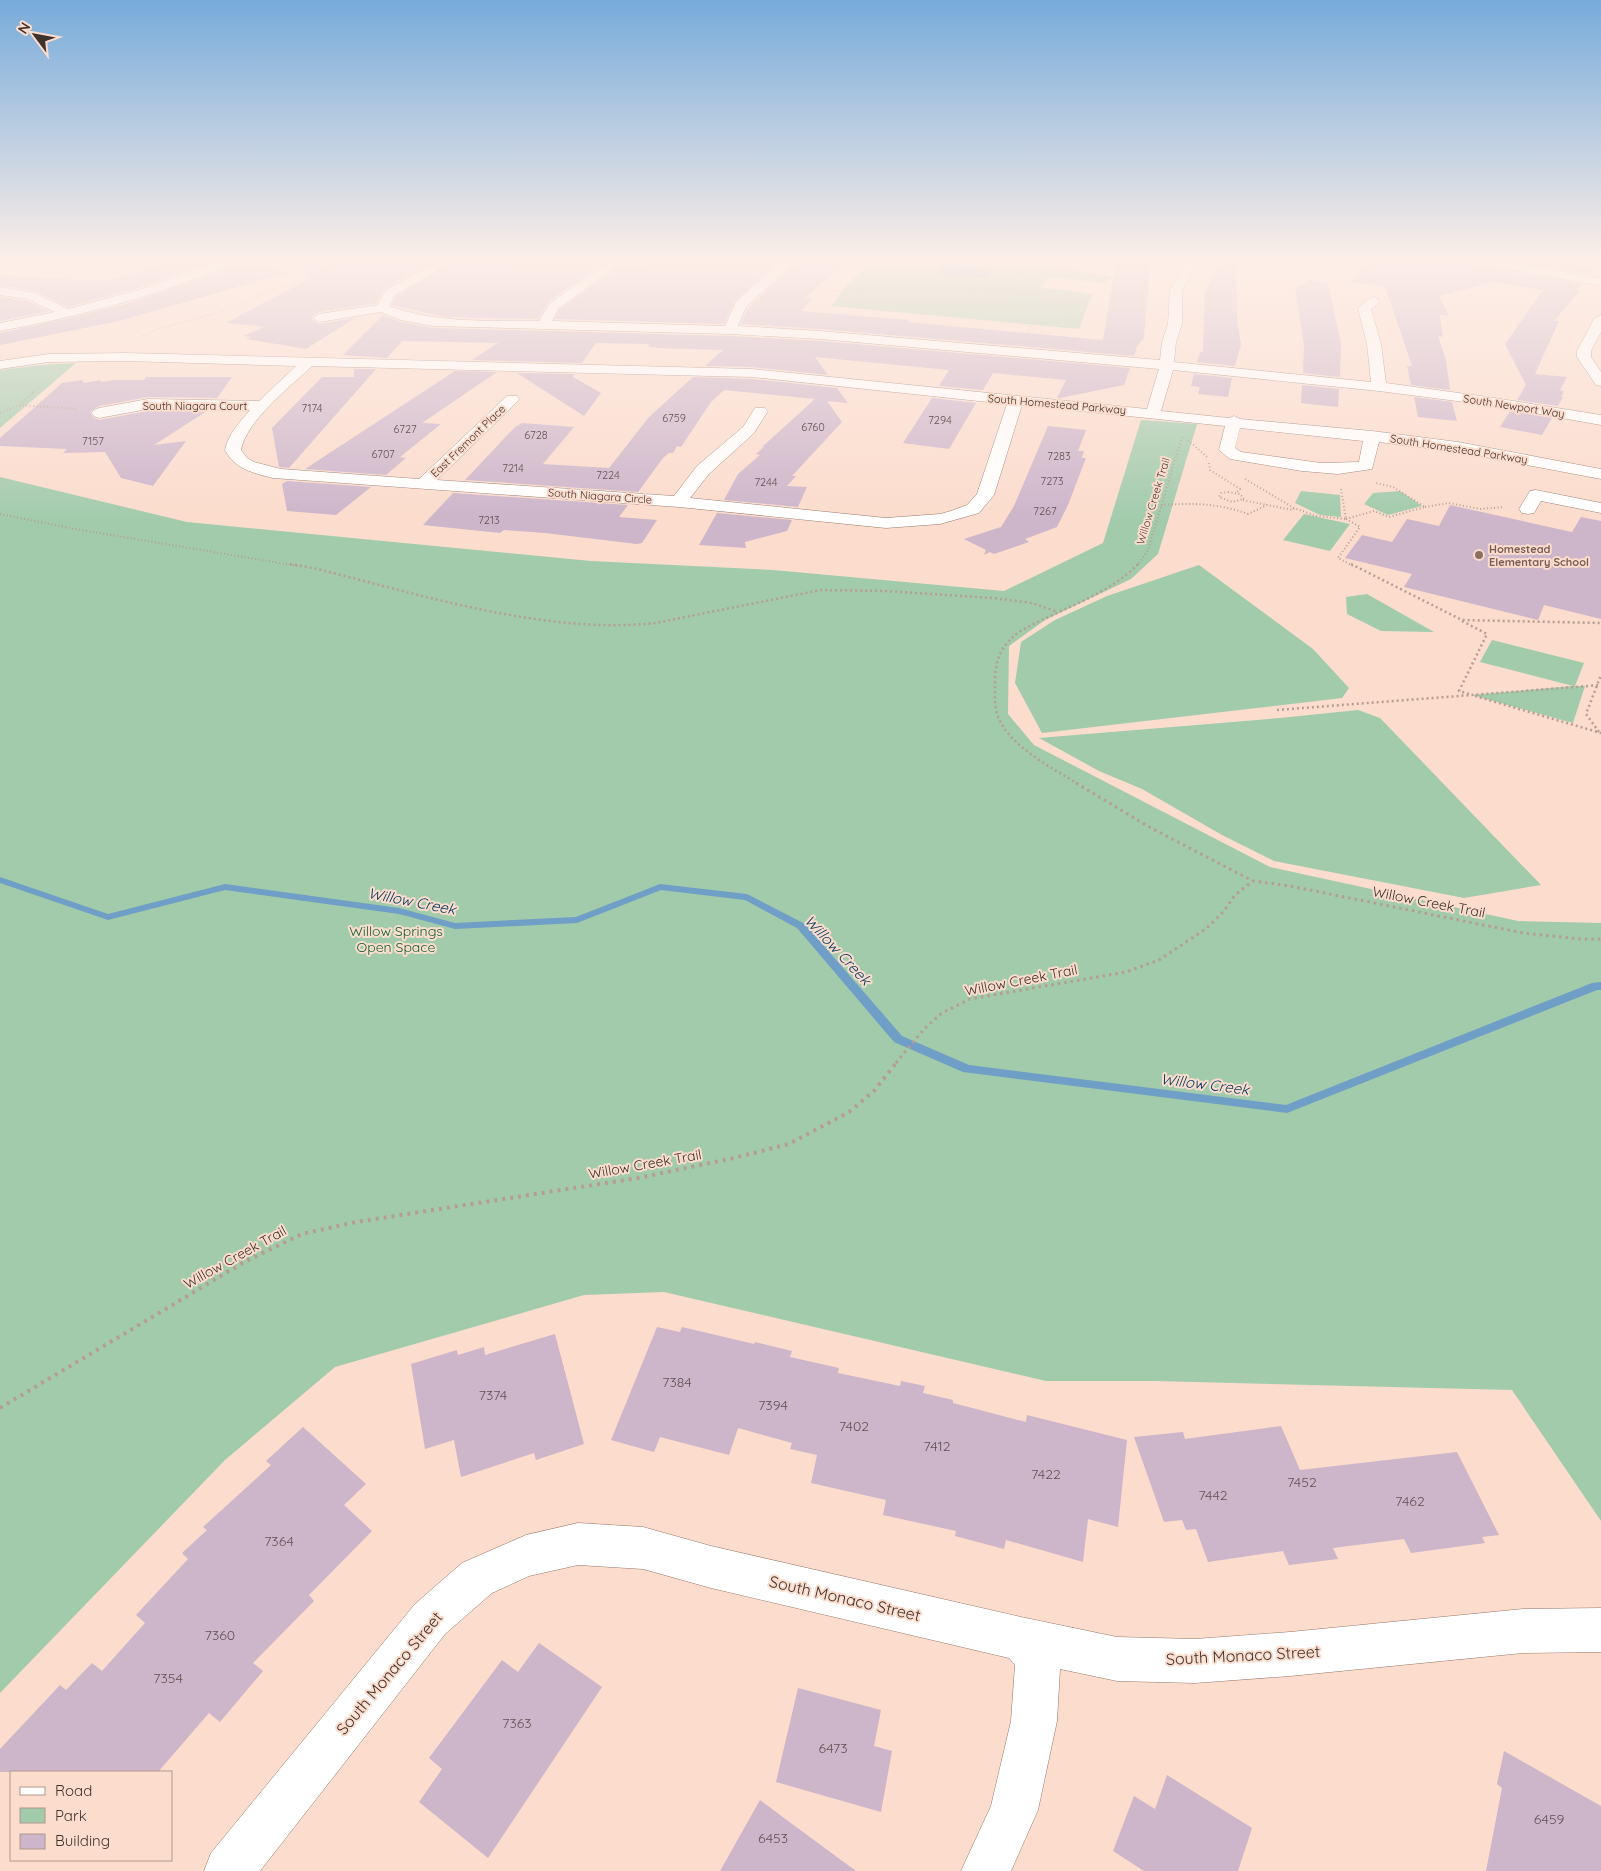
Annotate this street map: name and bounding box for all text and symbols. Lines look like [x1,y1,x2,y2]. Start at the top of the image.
north arrow [10,10,60,60]
text: N [14,19,34,37]
street label: South Homestead Parkway [987,391,1127,417]
street label: South Newport Way [1462,391,1566,421]
street label: South Niagara Court [143,399,247,413]
house number: 7174 [301,401,323,415]
street label: East Fremont Place [428,402,508,480]
house number: 6759 [662,411,686,425]
house number: 7294 [928,413,952,427]
house number: 6760 [801,420,825,434]
house number: 6727 [393,422,417,436]
house number: 6728 [524,428,548,442]
street label: South Homestead Parkway [1389,431,1529,467]
house number: 7157 [82,434,104,448]
house number: 6707 [371,447,395,461]
house number: 7283 [1047,449,1071,463]
street label: Willow Creek Trail [1133,456,1173,546]
house number: 7214 [502,461,524,475]
house number: 7224 [596,468,620,482]
house number: 7273 [1041,474,1064,488]
house number: 7244 [754,475,778,489]
street label: South Niagara Circle [548,485,652,507]
house number: 7267 [1033,504,1057,518]
house number: 7213 [478,513,500,527]
place label: Homestead Elementary School [1489,542,1589,569]
marker: Homestead Elementary School [1473,549,1485,561]
street label: Willow Creek Trail [1371,882,1487,922]
water label: Willow Creek [366,883,459,919]
water label: Willow Creek [801,911,877,991]
park label: Willow Springs Open Space [349,922,443,956]
street label: Willow Creek Trail [963,960,1079,1000]
water label: Willow Creek [1160,1069,1252,1099]
street label: Willow Creek Trail [587,1145,703,1183]
street label: Willow Creek Trail [181,1221,289,1293]
house number: 7384 [662,1373,692,1391]
house number: 7374 [479,1386,507,1404]
house number: 7394 [758,1396,788,1414]
house number: 7402 [839,1417,869,1435]
house number: 7412 [924,1437,951,1455]
house number: 7422 [1031,1465,1061,1483]
house number: 7452 [1287,1473,1317,1491]
house number: 7442 [1198,1486,1228,1504]
house number: 7462 [1395,1492,1425,1510]
house number: 7364 [264,1532,294,1550]
street label: South Monaco Street [767,1571,923,1625]
street label: South Monaco Street [332,1607,446,1739]
house number: 7360 [205,1626,235,1644]
street label: South Monaco Street [1165,1641,1321,1669]
house number: 7354 [153,1669,183,1687]
house number: 7363 [502,1714,532,1732]
house number: 6473 [818,1739,848,1757]
legend [10,1771,172,1861]
text: Road [55,1781,92,1800]
text: Park [55,1806,87,1825]
house number: 6459 [1534,1810,1565,1828]
house number: 6453 [758,1829,788,1847]
text: Building [55,1831,110,1850]

